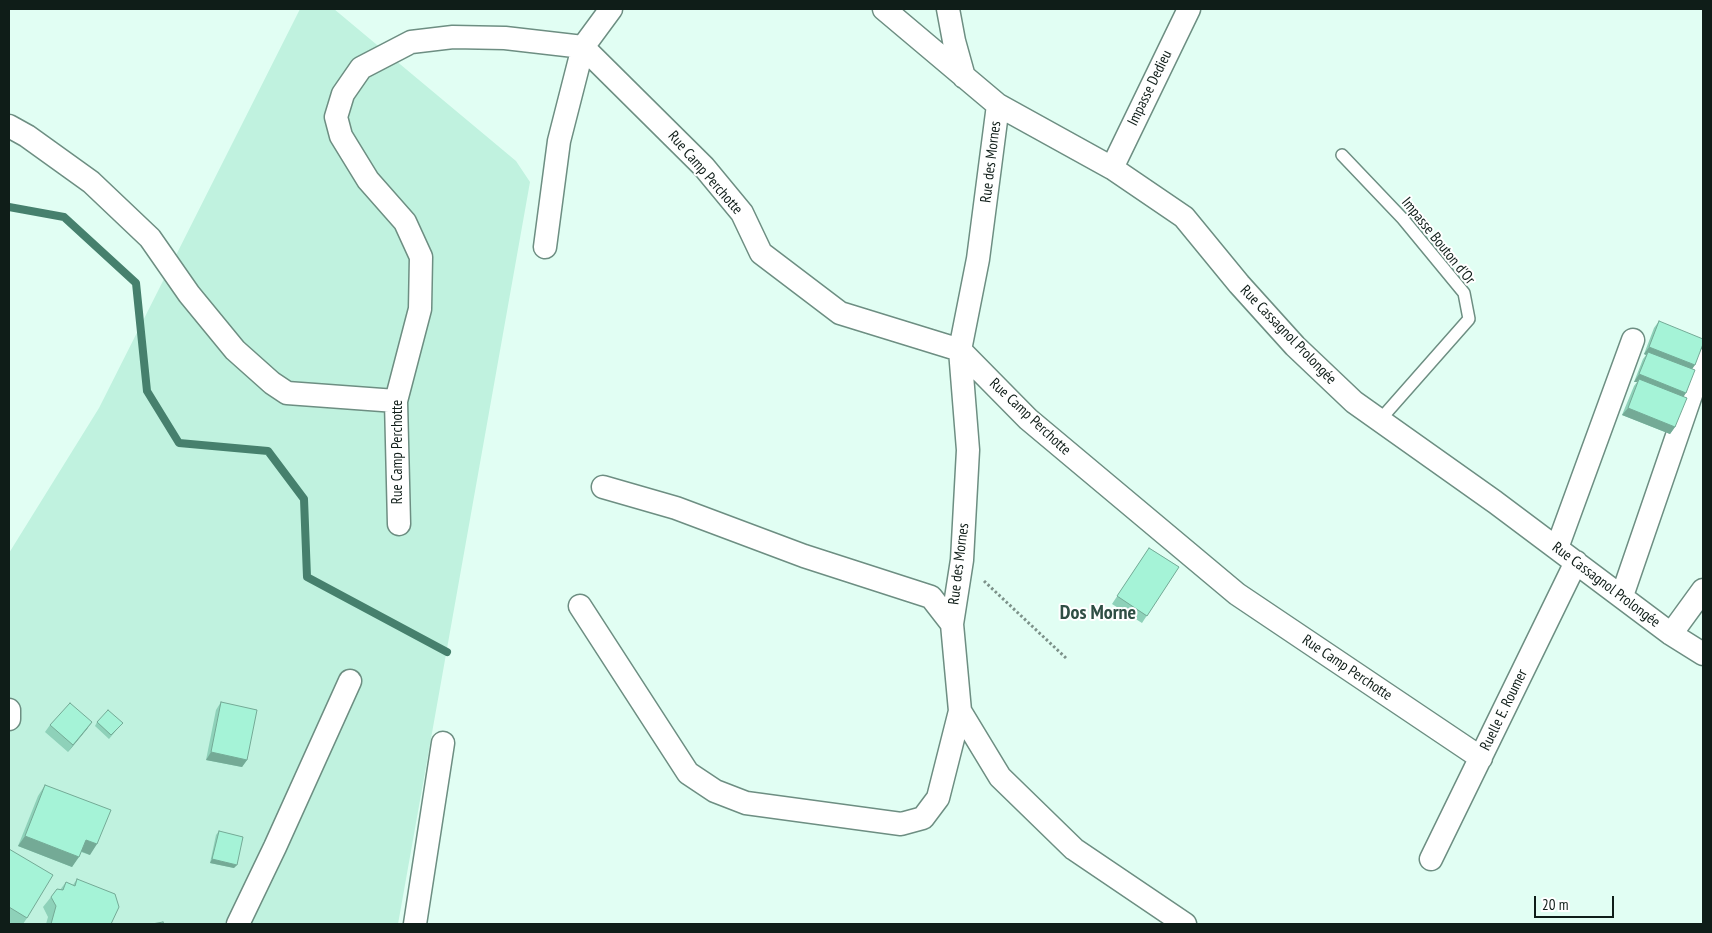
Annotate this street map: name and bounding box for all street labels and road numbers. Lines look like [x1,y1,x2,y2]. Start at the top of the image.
street label: Impasse Dedieu [1124,47,1176,129]
street label: Rue des Mornes [977,120,1005,204]
street label: Rue Camp Perchotte [664,128,746,218]
street label: Impasse Bouton d'Or [1397,194,1479,288]
street label: Rue Cassagnol Prolongée [1236,282,1340,388]
street label: Rue Camp Perchotte [986,375,1074,459]
street label: Rue Camp Perchotte [389,400,407,504]
street label: Rue des Mornes [945,522,973,606]
street label: Rue Cassagnol Prolongée [1549,539,1663,631]
street label: Rue Camp Perchotte [1299,631,1395,705]
street label: Ruelle E. Roumer [1477,666,1531,754]

